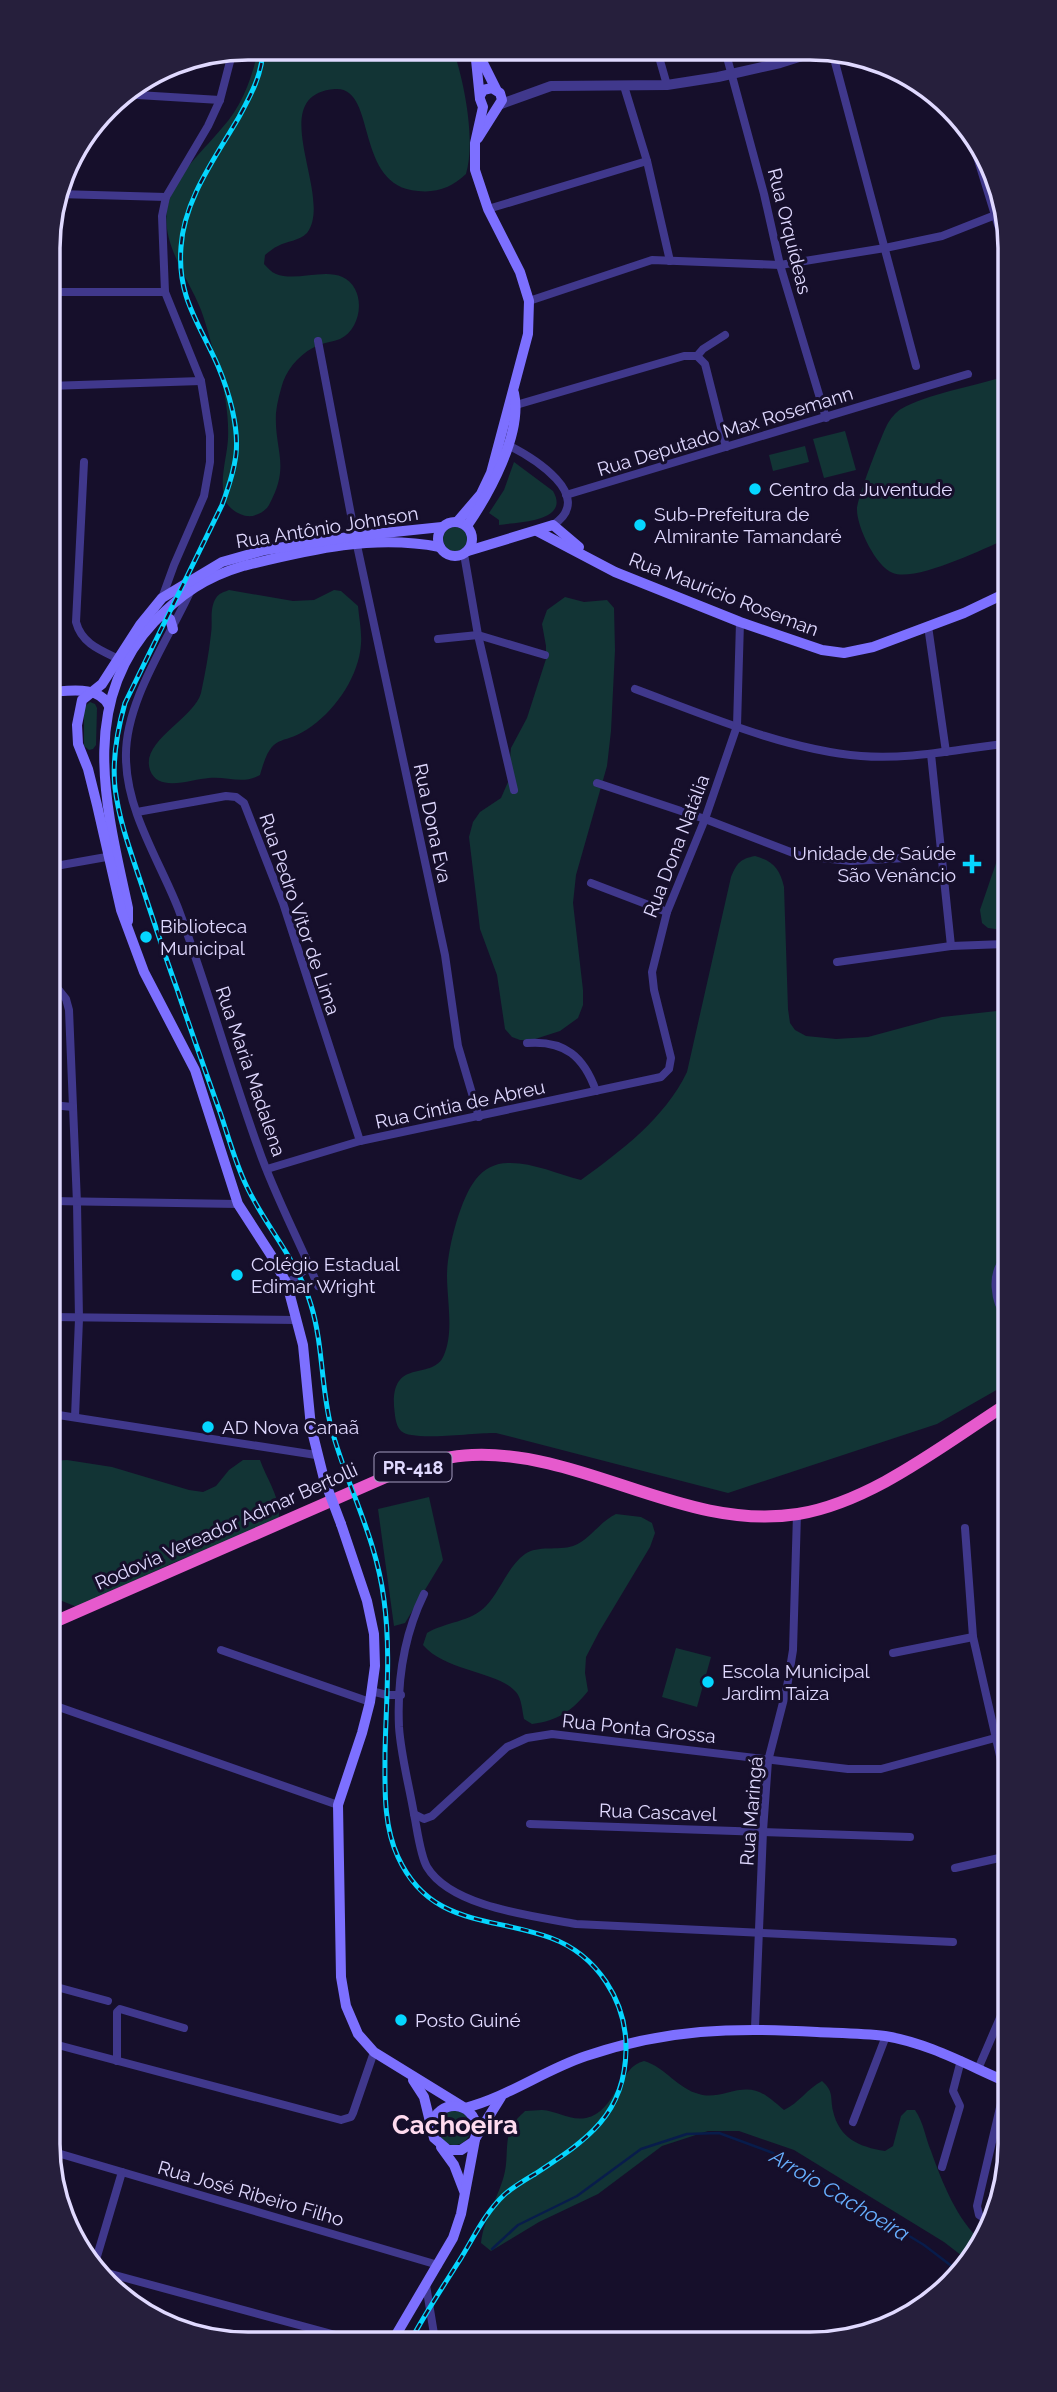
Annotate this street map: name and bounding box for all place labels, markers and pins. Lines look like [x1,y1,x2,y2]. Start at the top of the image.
place label: Centro da Juventude [769,478,952,500]
marker: Centro da Juventude [747,481,763,497]
place label: Sub-Prefeitura de Almirante Tamandaré [654,503,842,547]
marker: Sub-Prefeitura de Almirante Tamandaré [632,517,648,533]
place label: Unidade de Saúde São Venâncio [793,842,956,886]
marker: Unidade de Saúde São Venâncio [962,854,982,874]
place label: Biblioteca Municipal [160,915,247,959]
marker: Biblioteca Municipal [138,929,154,945]
place label: Colégio Estadual Edimar Wright [251,1253,401,1297]
marker: Colégio Estadual Edimar Wright [229,1267,245,1283]
place label: AD Nova Canaã [222,1416,359,1438]
marker: AD Nova Canaã [200,1419,216,1435]
place label: Escola Municipal Jardim Taiza [722,1660,871,1704]
marker: Escola Municipal Jardim Taiza [700,1674,716,1690]
place label: Posto Guiné [415,2009,521,2031]
marker: Posto Guiné [393,2012,409,2028]

